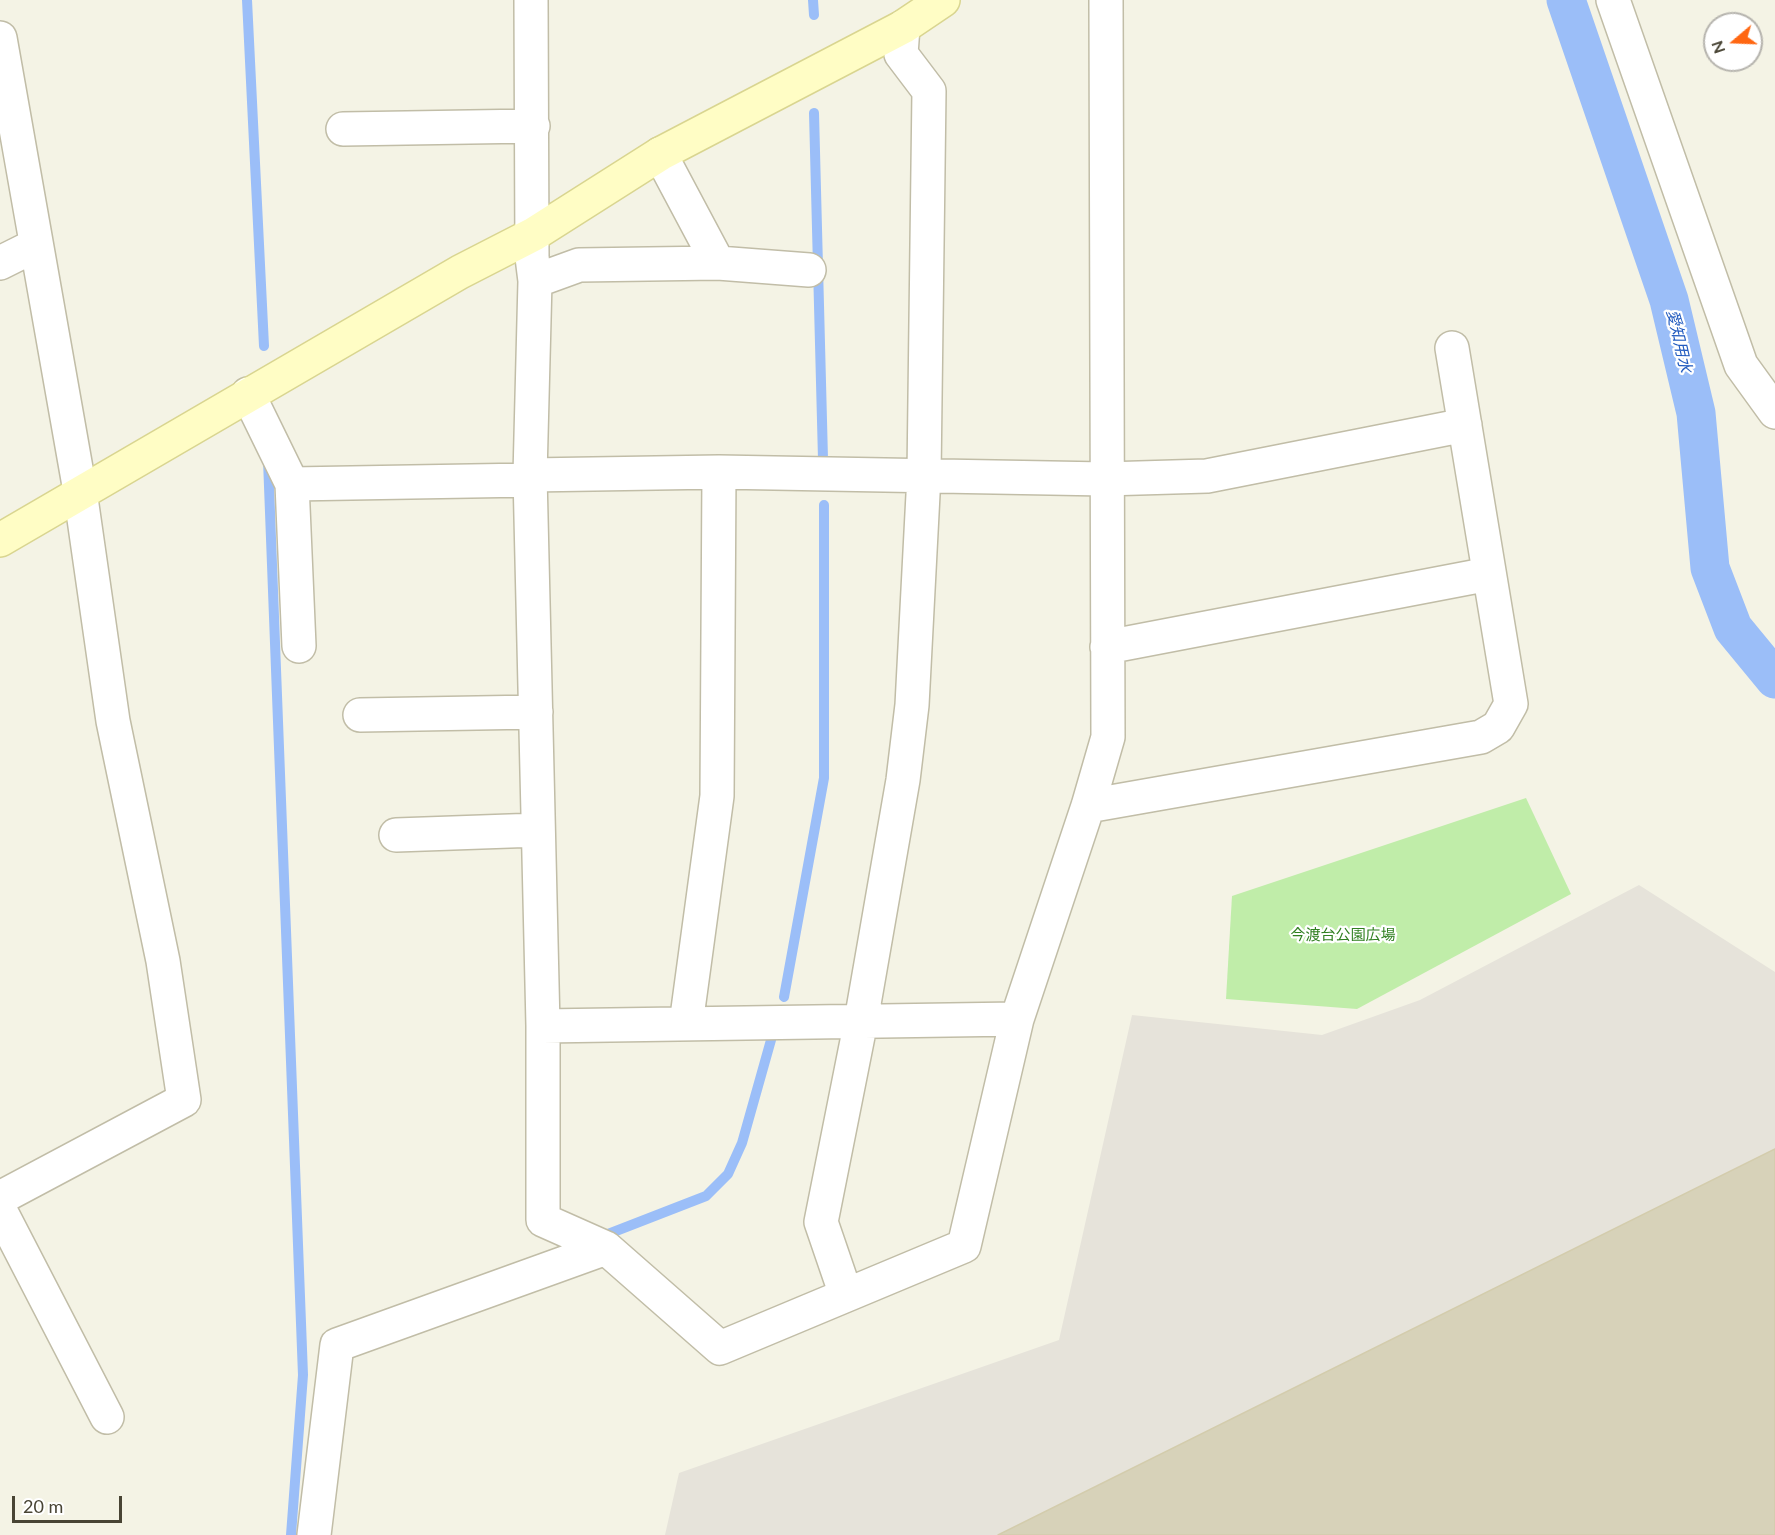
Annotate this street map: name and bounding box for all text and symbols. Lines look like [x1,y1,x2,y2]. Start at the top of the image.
north arrow [1703,12,1763,72]
text: N [1706,38,1728,56]
water label: 愛知用水 [1662,308,1696,374]
park label: 今渡台公園広場 [1291,926,1395,944]
scale bar [15,1484,124,1522]
text: 20 m [23,1495,63,1517]

